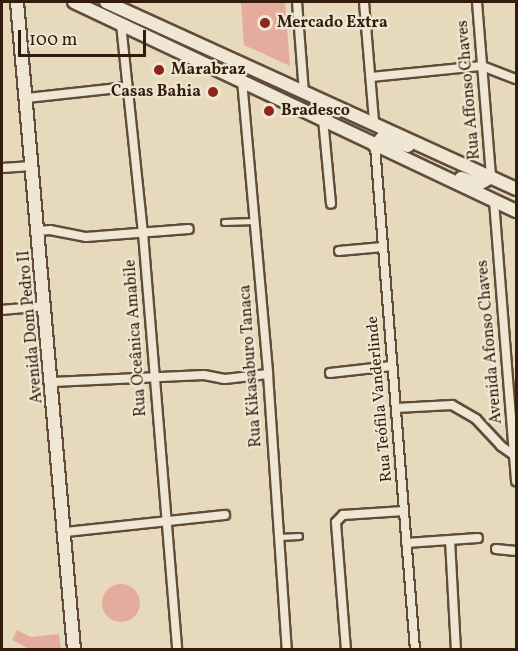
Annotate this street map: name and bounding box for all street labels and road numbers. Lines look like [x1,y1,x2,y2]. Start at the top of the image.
street label: Rua Affonso Chaves [453,20,485,160]
street label: Avenida Dom Pedro II [15,250,47,404]
street label: Rua Oceânica Amabile [121,259,151,417]
street label: Avenida Afonso Chaves [473,259,507,425]
street label: Rua Kikasaburo Tanaca [236,284,266,448]
street label: Rua Teófila Vanderlinde [363,315,397,483]

